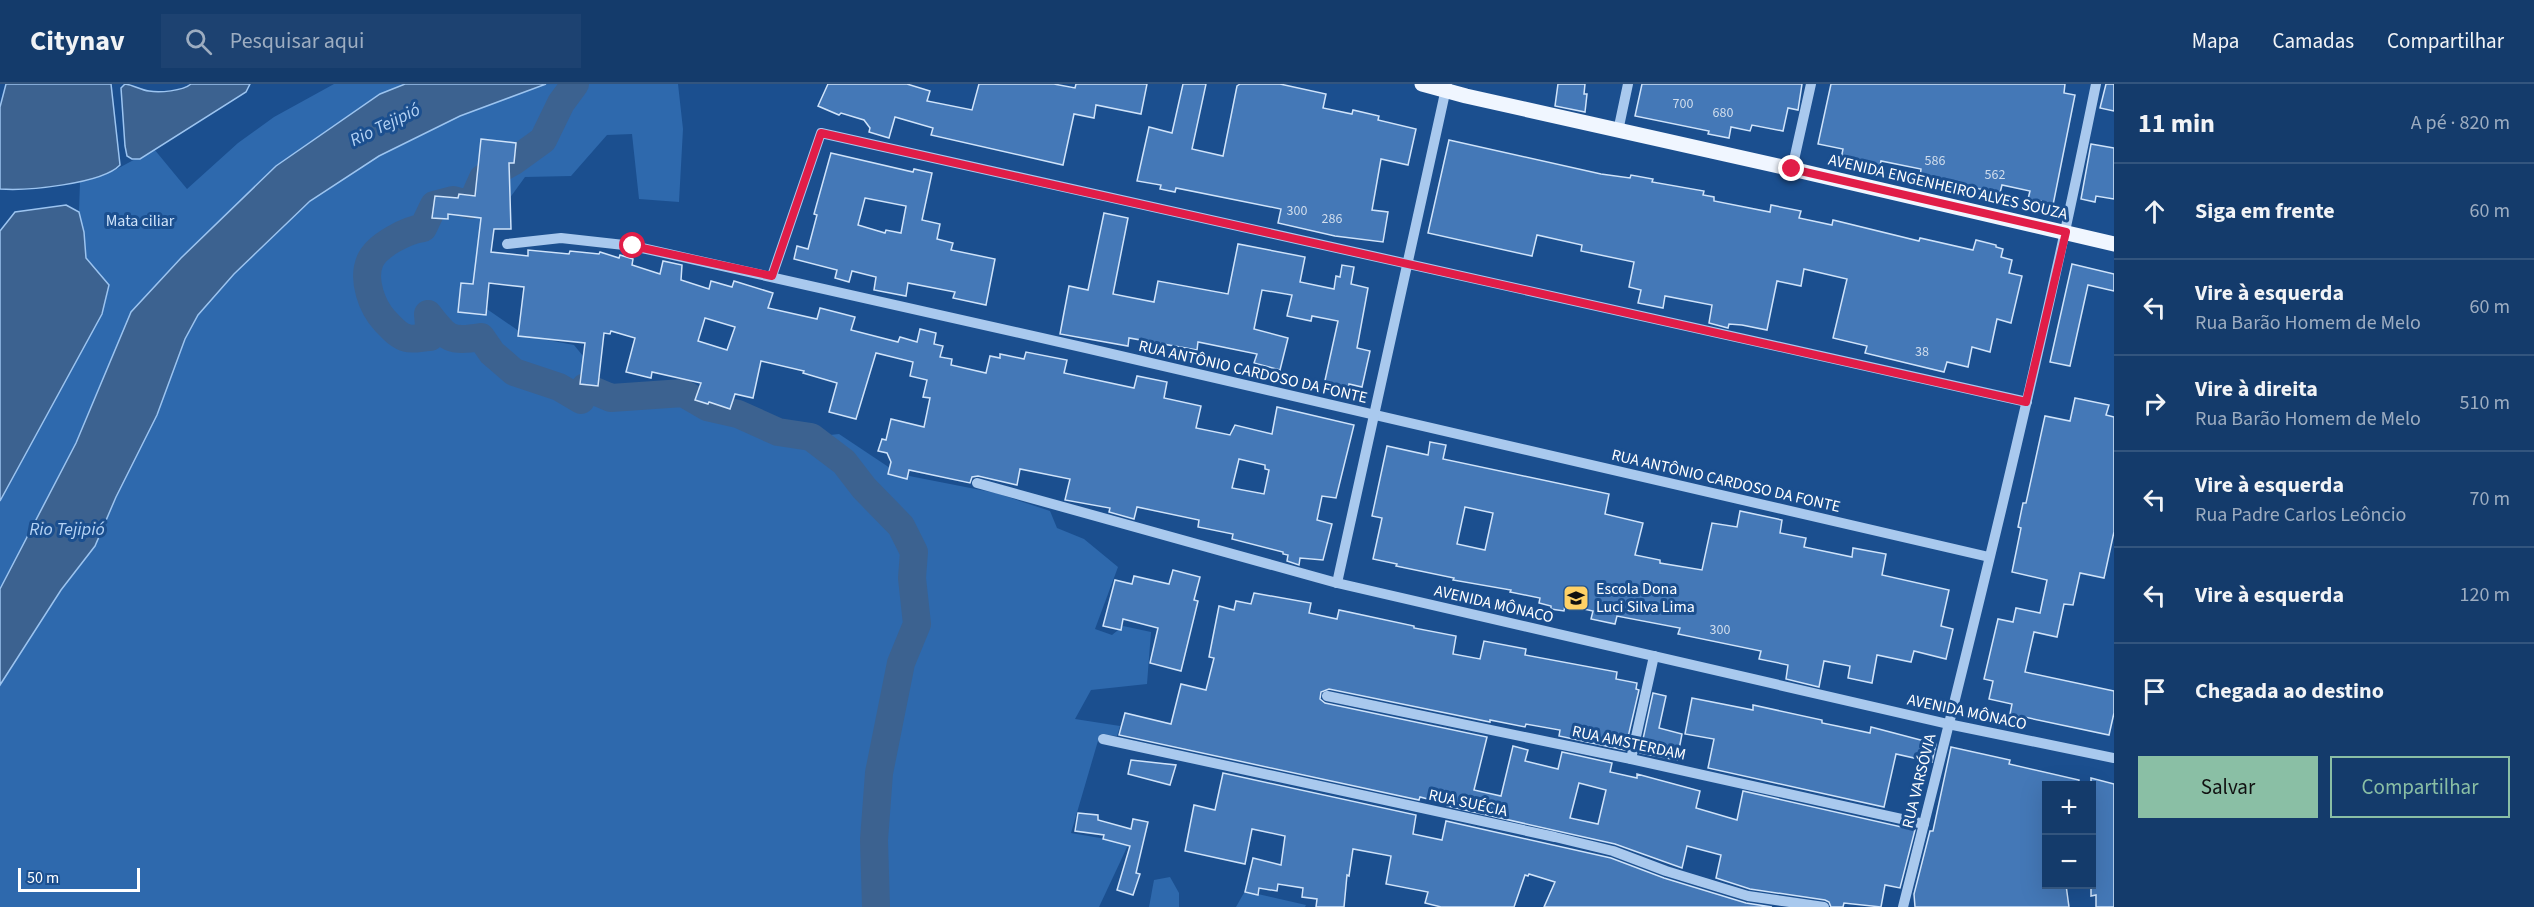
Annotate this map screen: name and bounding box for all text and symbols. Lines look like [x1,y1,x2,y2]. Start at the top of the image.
search box [161,14,581,68]
text: Citynav [30,21,125,61]
icon: search [182,25,215,58]
text: Pesquisar aqui [230,25,364,57]
text: Mapa [2192,26,2239,56]
text: Camadas [2272,26,2354,56]
text: Compartilhar [2387,26,2504,56]
house number: 700 [1673,94,1693,114]
water label: Rio Tejipió [346,97,424,153]
house number: 680 [1713,103,1733,123]
text: 11 min [2138,105,2215,142]
text: A pé · 820 m [2411,109,2510,137]
street label: AVENIDA ENGENHEIRO ALVES SOUZA [1826,149,2070,225]
house number: 586 [1925,151,1945,171]
route end [1778,155,1804,181]
house number: 562 [1985,165,2005,185]
icon: ahead [2138,195,2171,228]
text: Siga em frente [2195,195,2335,227]
text: 60 m [2470,197,2510,225]
house number: 300 [1287,201,1307,221]
house number: 286 [1322,209,1342,229]
park label: Mata ciliar [106,210,175,232]
route start [619,232,645,258]
text: Vire à esquerda [2195,277,2344,309]
icon: left [2138,291,2171,324]
text: 60 m [2470,293,2510,321]
text: Rua Barão Homem de Melo [2195,309,2421,337]
street label: RUA ANTÔNIO CARDOSO DA FONTE [1136,335,1370,409]
house number: 38 [1915,342,1929,362]
text: Vire à direita [2195,373,2318,405]
icon: right [2138,387,2171,420]
text: 510 m [2460,389,2510,417]
text: Rua Barão Homem de Melo [2195,405,2421,433]
street label: RUA ANTÔNIO CARDOSO DA FONTE [1609,444,1843,518]
text: Vire à esquerda [2195,469,2344,501]
icon: left [2138,483,2171,516]
text: 70 m [2470,485,2510,513]
text: Rua Padre Carlos Leôncio [2195,501,2406,529]
water label: Rio Tejipió [29,517,105,542]
place label: Escola Dona Luci Silva Lima [1596,578,1695,618]
icon: left [2138,579,2171,612]
text: Vire à esquerda [2195,579,2344,611]
street label: AVENIDA MÔNACO [1432,580,1556,628]
text: 120 m [2460,581,2510,609]
school or university icon: Escola Dona Luci Silva Lima [1561,583,1591,613]
house number: 300 [1710,620,1730,640]
icon: arrive [2138,675,2171,708]
text: Chegada ao destino [2195,675,2384,707]
street label: AVENIDA MÔNACO [1905,689,2029,735]
street label: RUA AMSTERDAM [1570,720,1688,766]
street label: RUA VARSÓVIA [1897,731,1941,831]
button: Salvar [2138,756,2318,818]
button: Compartilhar [2330,756,2510,818]
map controls [2042,781,2096,889]
button: + [2042,781,2096,835]
street label: RUA SUÉCIA [1426,784,1510,822]
button: − [2042,835,2096,889]
scale bar [18,865,140,892]
text: 50 m [27,867,59,889]

